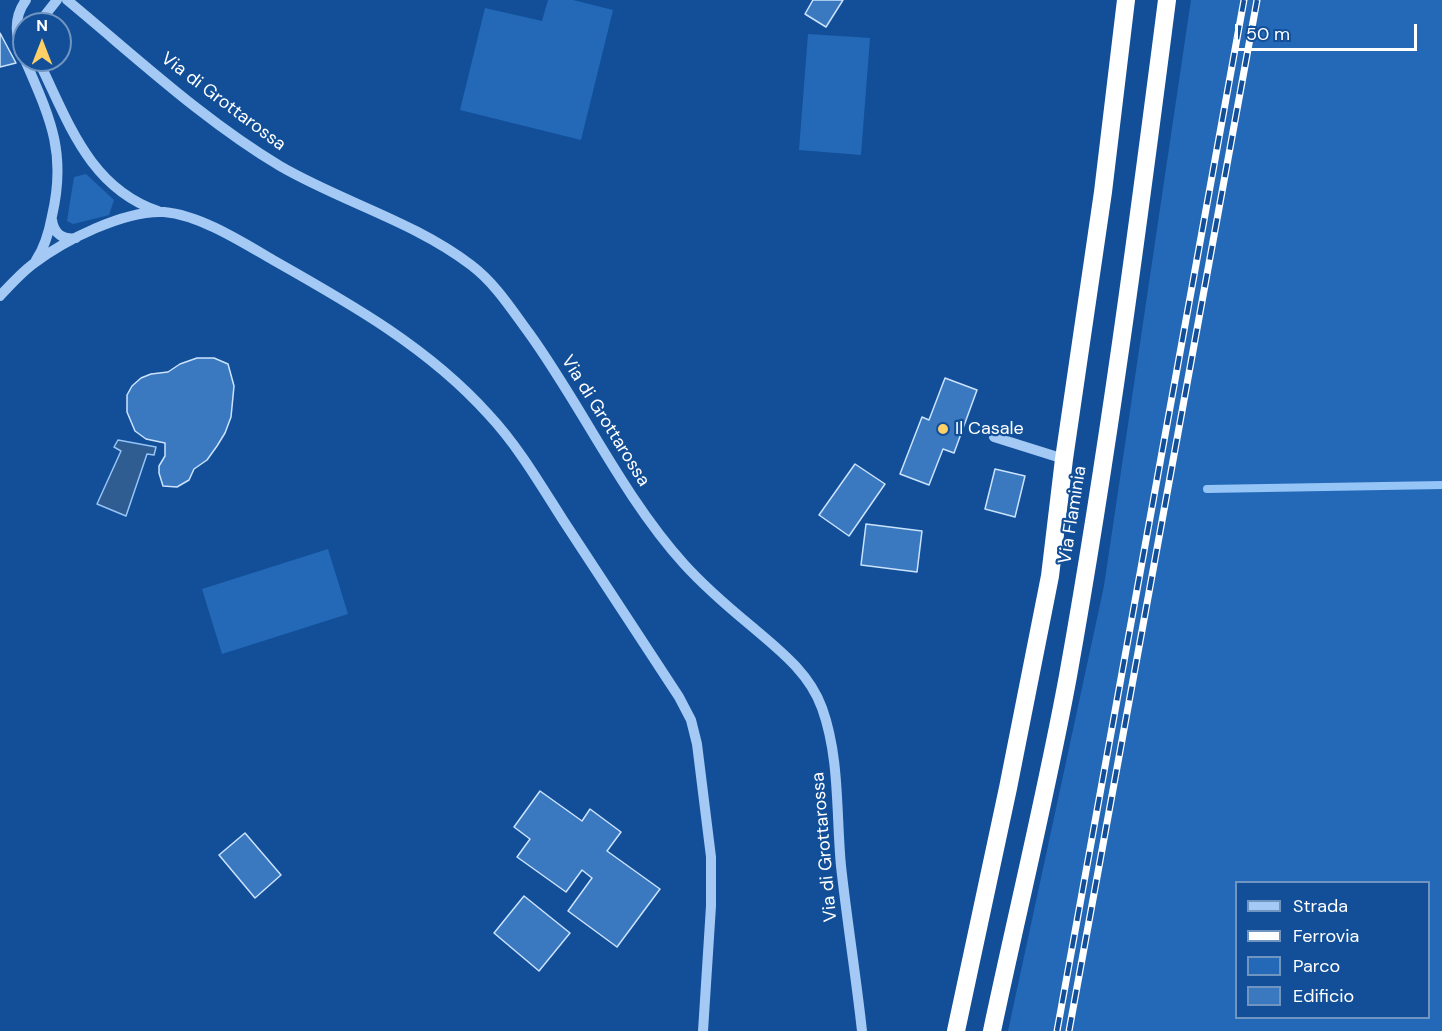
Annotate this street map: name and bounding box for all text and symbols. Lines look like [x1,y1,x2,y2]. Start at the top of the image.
north arrow [12,12,72,72]
scale bar [1238,12,1420,50]
text: N [36,15,48,36]
text: 50 m [1246,22,1290,46]
street label: Via di Grottarossa [156,48,290,156]
street label: Via di Grottarossa [556,352,654,490]
place label: Il Casale [955,418,1024,440]
marker: Il Casale [936,422,950,436]
street label: Via Flaminia [1055,464,1091,566]
street label: Via di Grottarossa [808,771,842,923]
legend [1235,881,1430,1019]
text: Strada [1293,894,1348,918]
text: Ferrovia [1293,924,1359,948]
text: Parco [1293,954,1340,978]
text: Edificio [1293,984,1354,1008]

